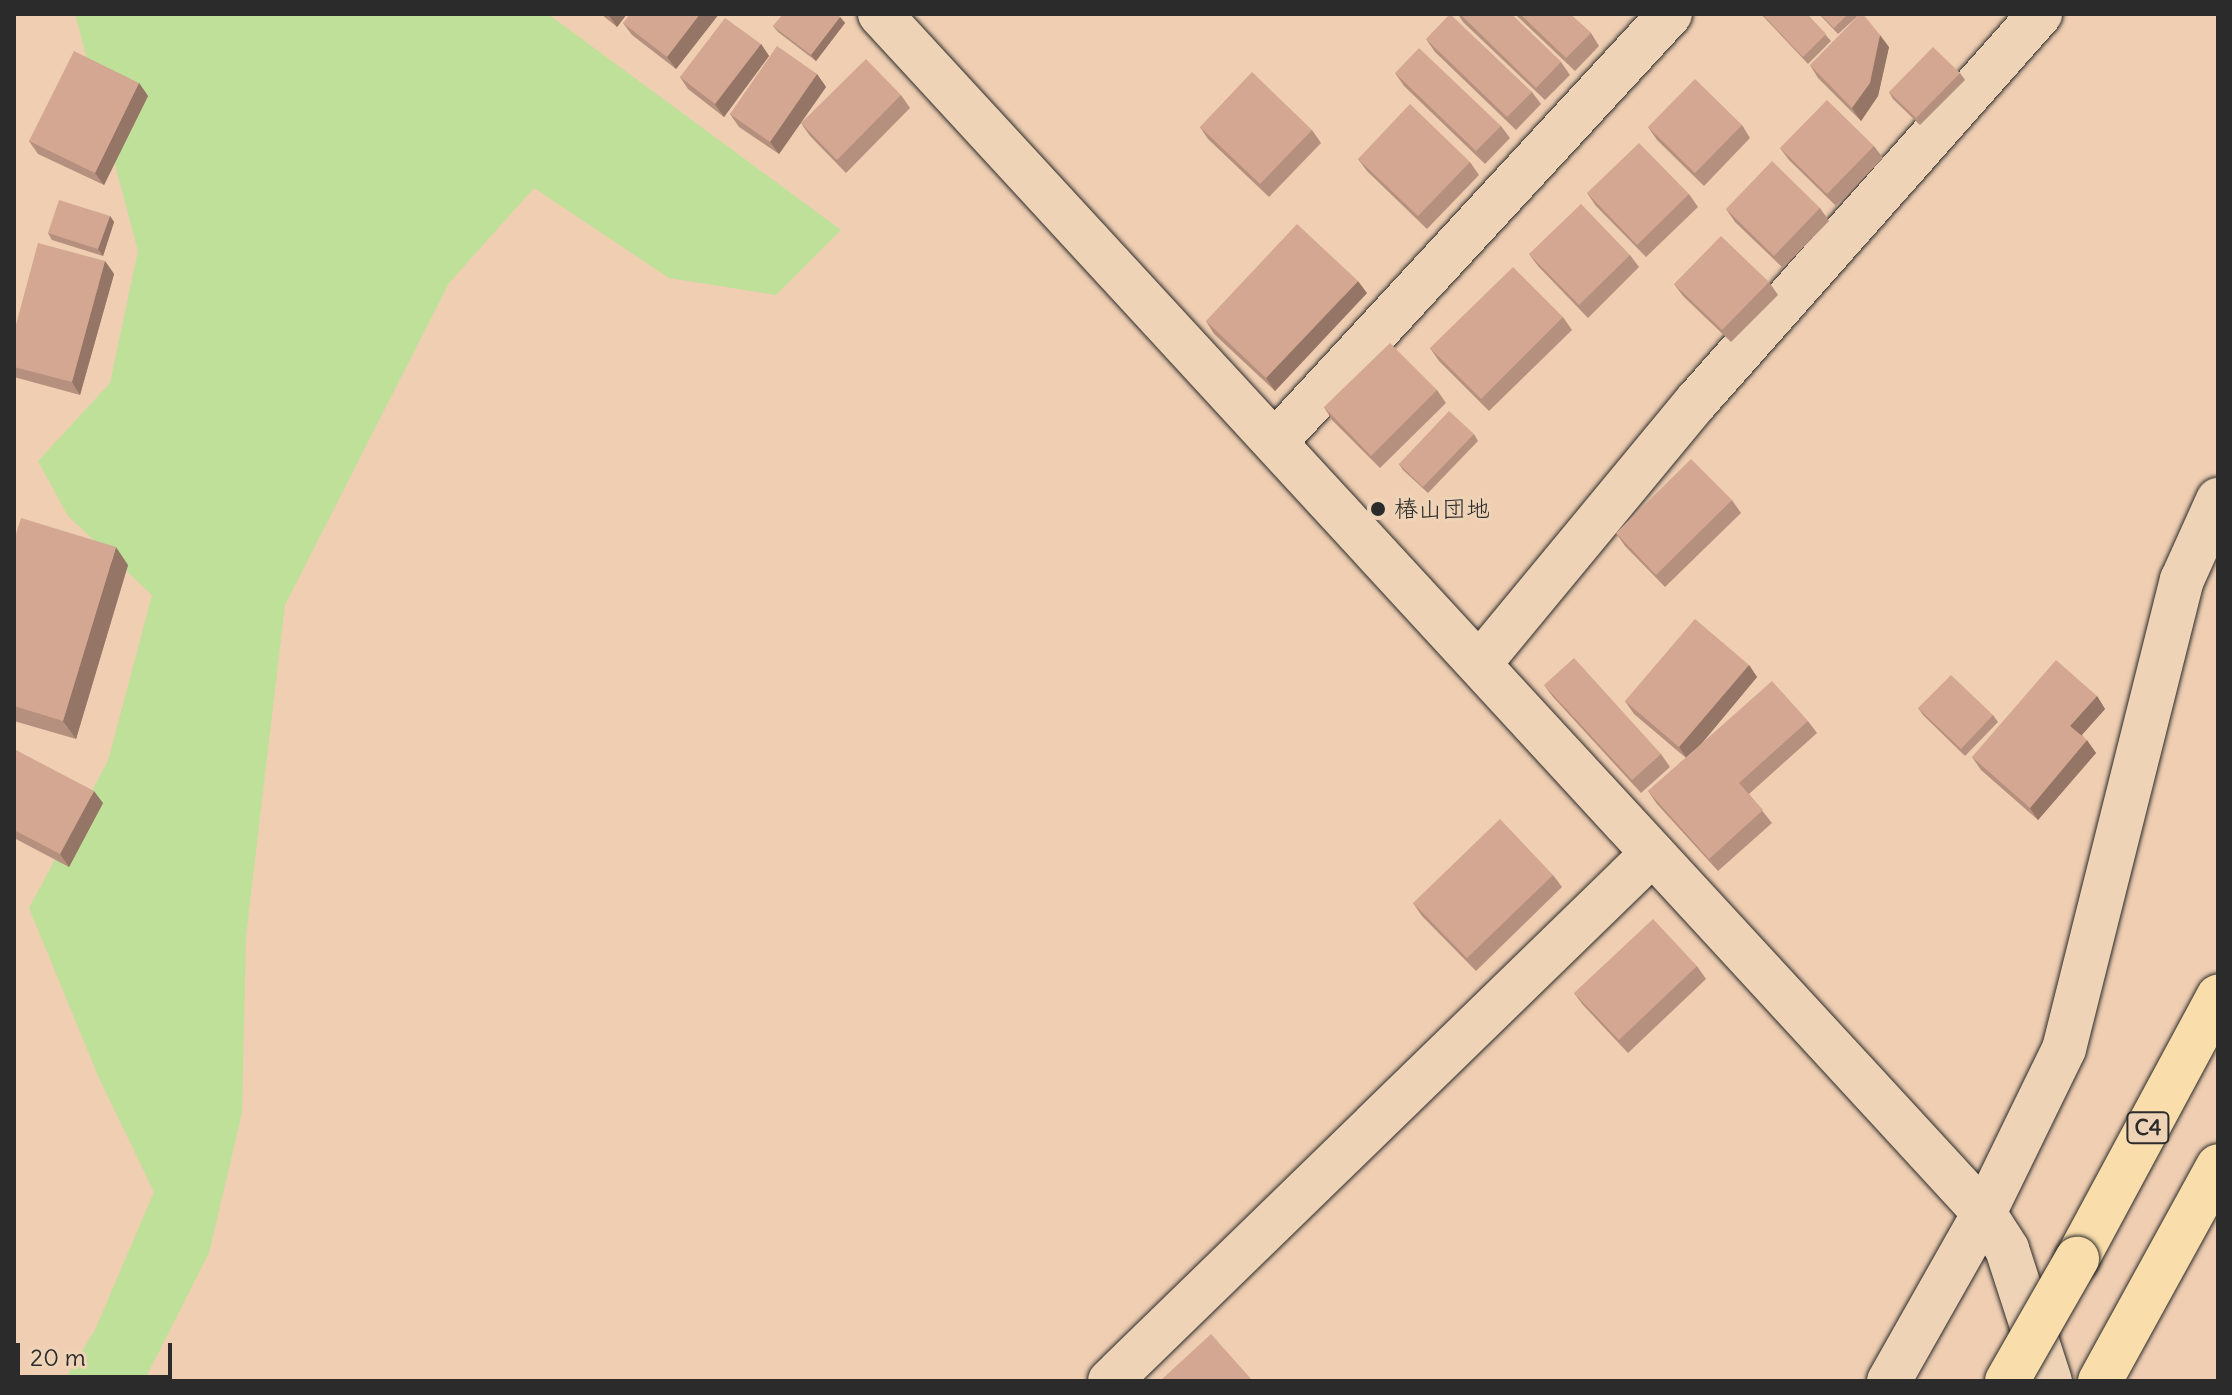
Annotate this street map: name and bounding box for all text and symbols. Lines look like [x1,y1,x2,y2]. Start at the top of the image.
place label: 椿山団地 [1394,495,1490,523]
marker: 椿山団地 [1369,500,1387,518]
road number: C4 [2126,1110,2170,1146]
scale bar [20,1327,176,1377]
text: 20 m [30,1342,86,1372]

